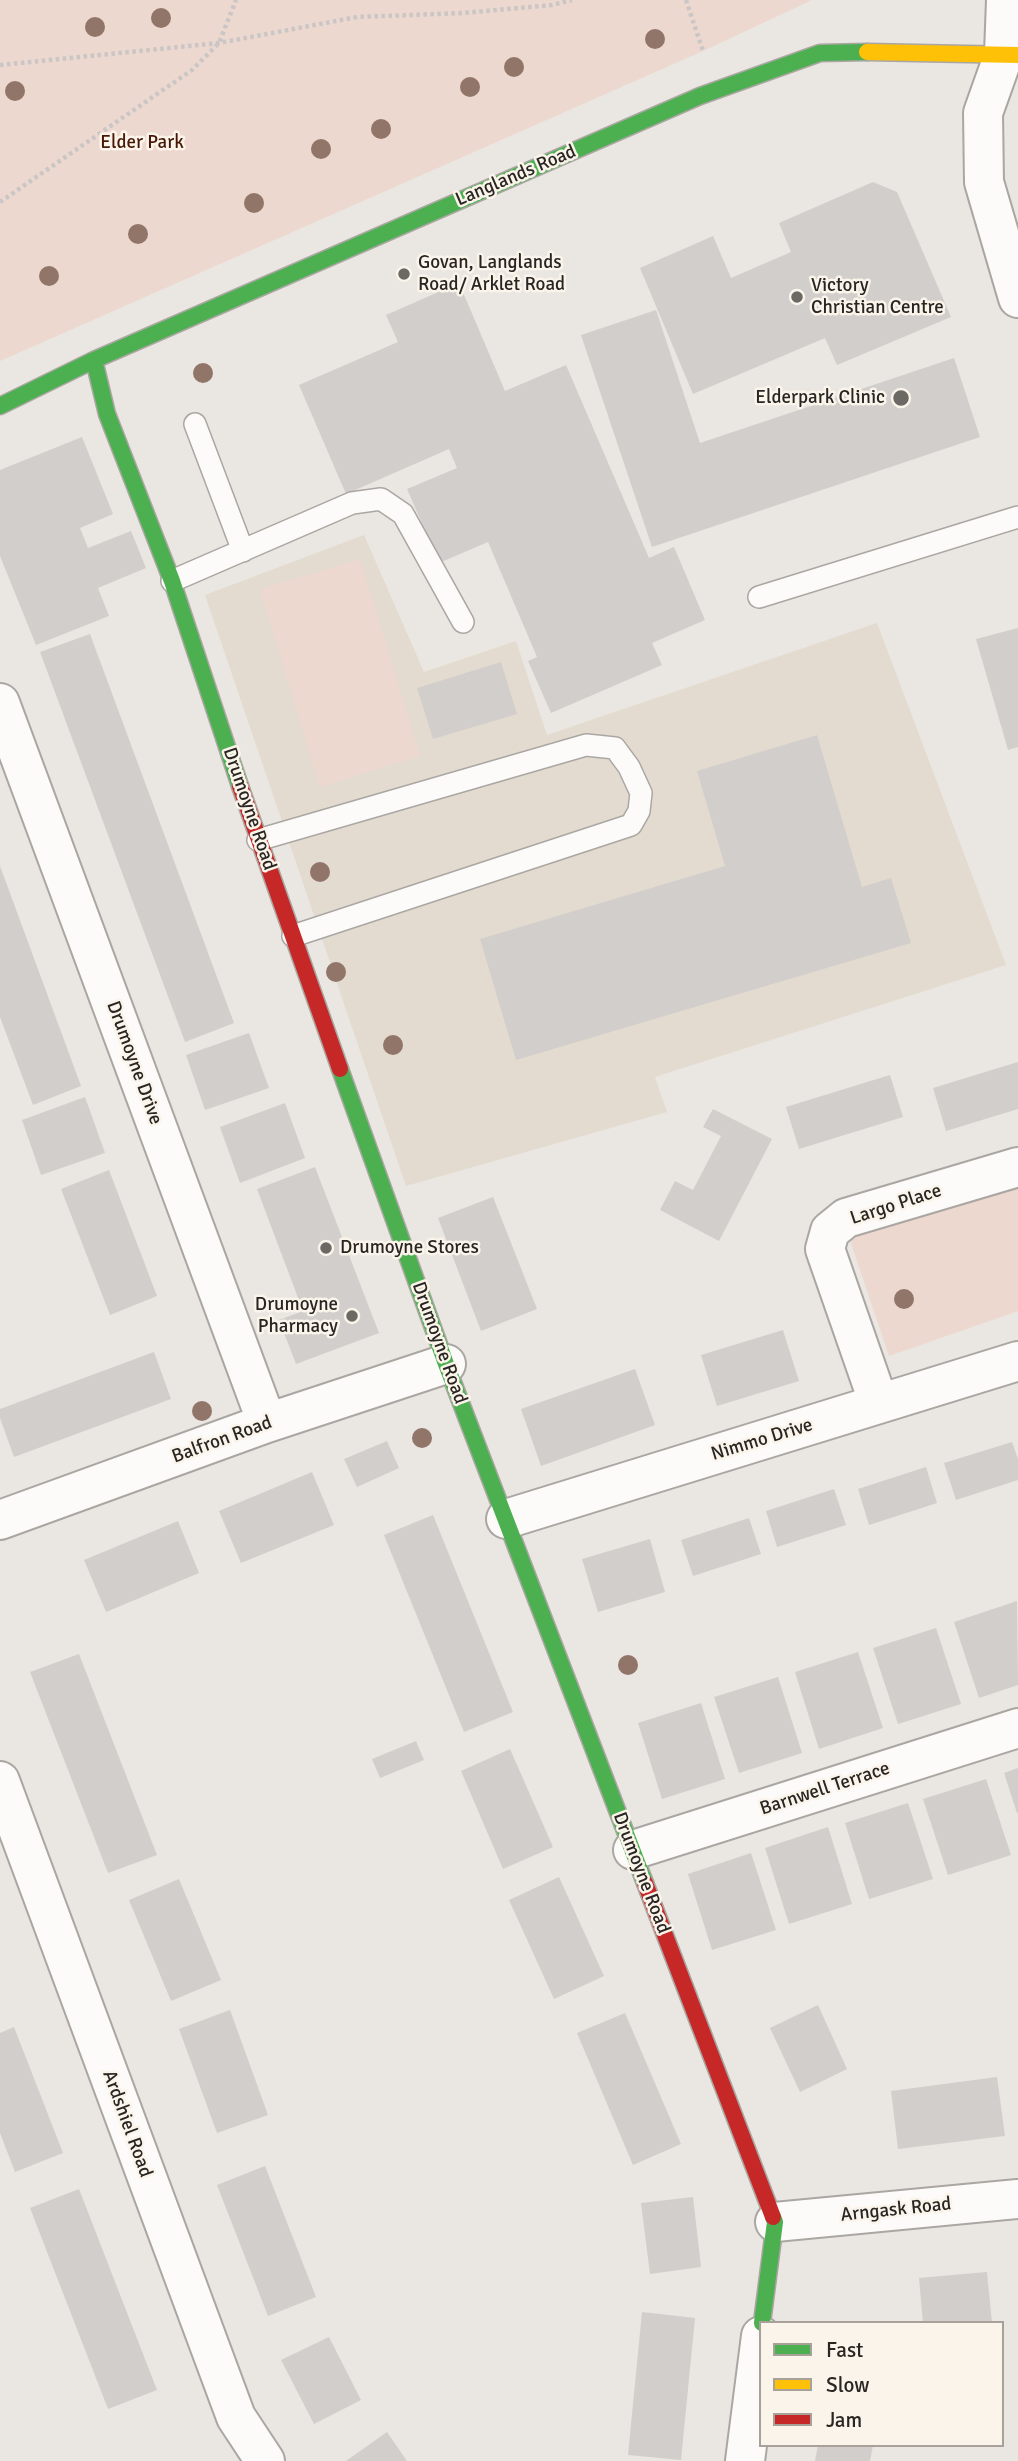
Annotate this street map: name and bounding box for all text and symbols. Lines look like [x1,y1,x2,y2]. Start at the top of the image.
park label: Elder Park [100,132,184,154]
street label: Langlands Road [452,140,580,212]
place label: Govan, Langlands Road/ Arklet Road [418,252,565,296]
marker: Govan, Langlands Road/ Arklet Road [396,266,412,282]
place label: Victory Christian Centre [811,275,944,319]
marker: Victory Christian Centre [789,289,805,305]
place label: Elderpark Clinic [755,387,885,409]
marker: Elderpark Clinic [891,388,911,408]
street label: Drumoyne Road [217,745,281,873]
street label: Drumoyne Drive [101,998,167,1128]
street label: Largo Place [848,1180,944,1230]
place label: Drumoyne Stores [340,1237,479,1259]
marker: Drumoyne Stores [318,1240,334,1256]
street label: Drumoyne Road [406,1279,472,1407]
place label: Drumoyne Pharmacy [255,1294,338,1338]
marker: Drumoyne Pharmacy [344,1308,360,1324]
street label: Balfron Road [169,1411,275,1469]
street label: Nimmo Drive [709,1414,815,1466]
street label: Barnwell Terrace [757,1757,893,1821]
street label: Drumoyne Road [607,1809,675,1937]
street label: Ardshiel Road [97,2067,157,2181]
street label: Arngask Road [839,2193,953,2227]
legend [759,2321,1004,2447]
text: Fast [826,2337,863,2363]
text: Slow [826,2372,870,2398]
text: Jam [826,2407,862,2433]

